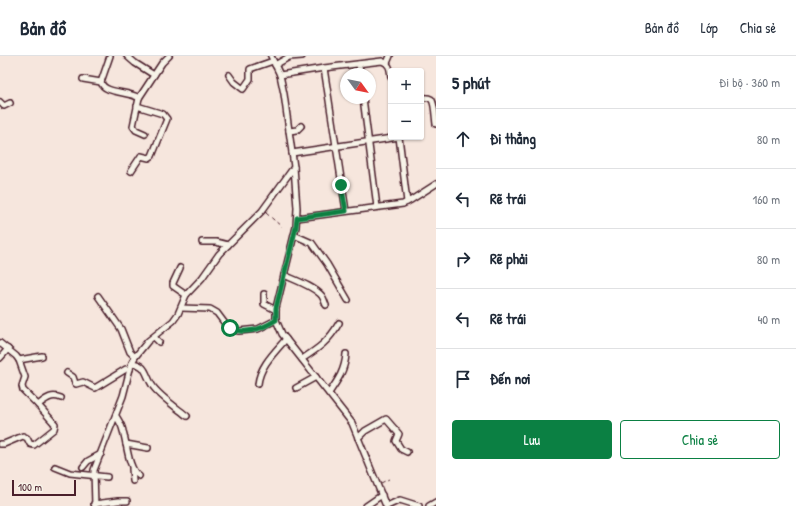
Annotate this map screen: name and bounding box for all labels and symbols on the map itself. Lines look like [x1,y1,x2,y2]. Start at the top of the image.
north arrow [340,68,376,104]
route end [332,176,350,194]
route start [221,319,239,337]
scale bar [12,478,76,497]

